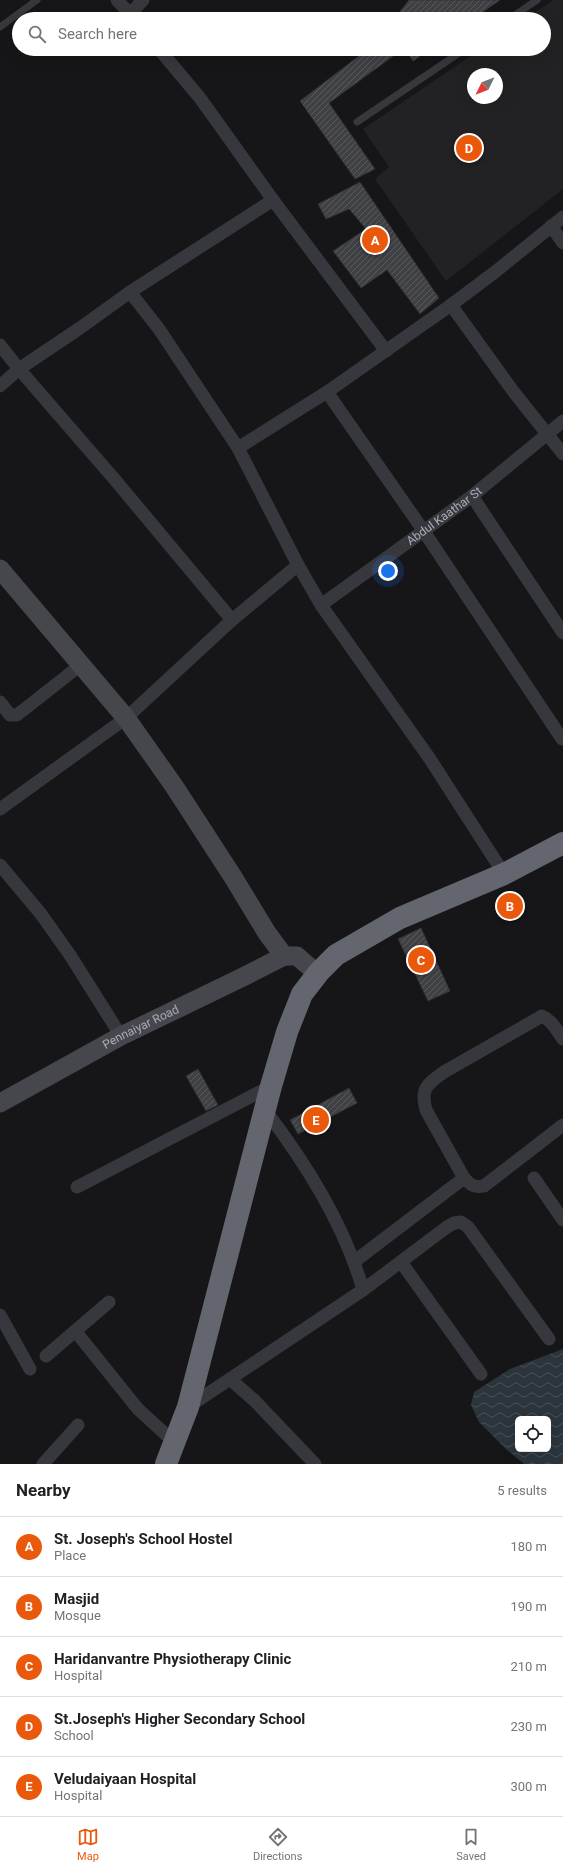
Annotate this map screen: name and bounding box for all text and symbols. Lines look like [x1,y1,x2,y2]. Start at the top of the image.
search box [12,12,551,56]
icon: search [26,23,48,45]
text: Search here [58,25,137,43]
north arrow [467,68,503,104]
pin: D [456,133,482,163]
pin: A [362,225,388,255]
street label: Abdul Kaathar St [404,484,485,548]
your location [378,561,398,581]
pin: B [497,891,523,921]
pin: C [408,945,434,975]
street label: Pennaiyar Road [100,1002,181,1052]
pin: E [303,1105,329,1135]
map controls [515,1416,551,1452]
button: locate [515,1416,551,1452]
text: Nearby [16,1480,71,1500]
text: 5 results [497,1483,547,1498]
text: St. Joseph's School Hostel [54,1530,232,1548]
text: A [25,1539,33,1554]
text: 180 m [510,1539,547,1554]
text: Place [54,1548,86,1563]
text: Masjid [54,1590,99,1608]
text: B [25,1599,33,1614]
text: 190 m [510,1599,547,1614]
text: Mosque [54,1608,101,1623]
text: Haridanvantre Physiotherapy Clinic [54,1650,291,1668]
text: C [25,1659,33,1674]
text: 210 m [510,1659,547,1674]
text: Hospital [54,1668,102,1683]
text: St.Joseph's Higher Secondary School [54,1710,305,1728]
text: D [25,1719,33,1734]
text: 230 m [510,1719,547,1734]
text: School [54,1728,94,1743]
text: Veludaiyaan Hospital [54,1770,196,1788]
text: E [25,1779,33,1794]
text: 300 m [510,1779,547,1794]
text: Hospital [54,1788,102,1803]
tab: Map [77,1826,99,1863]
tab: Directions [253,1826,302,1863]
tab: Saved [456,1826,486,1863]

